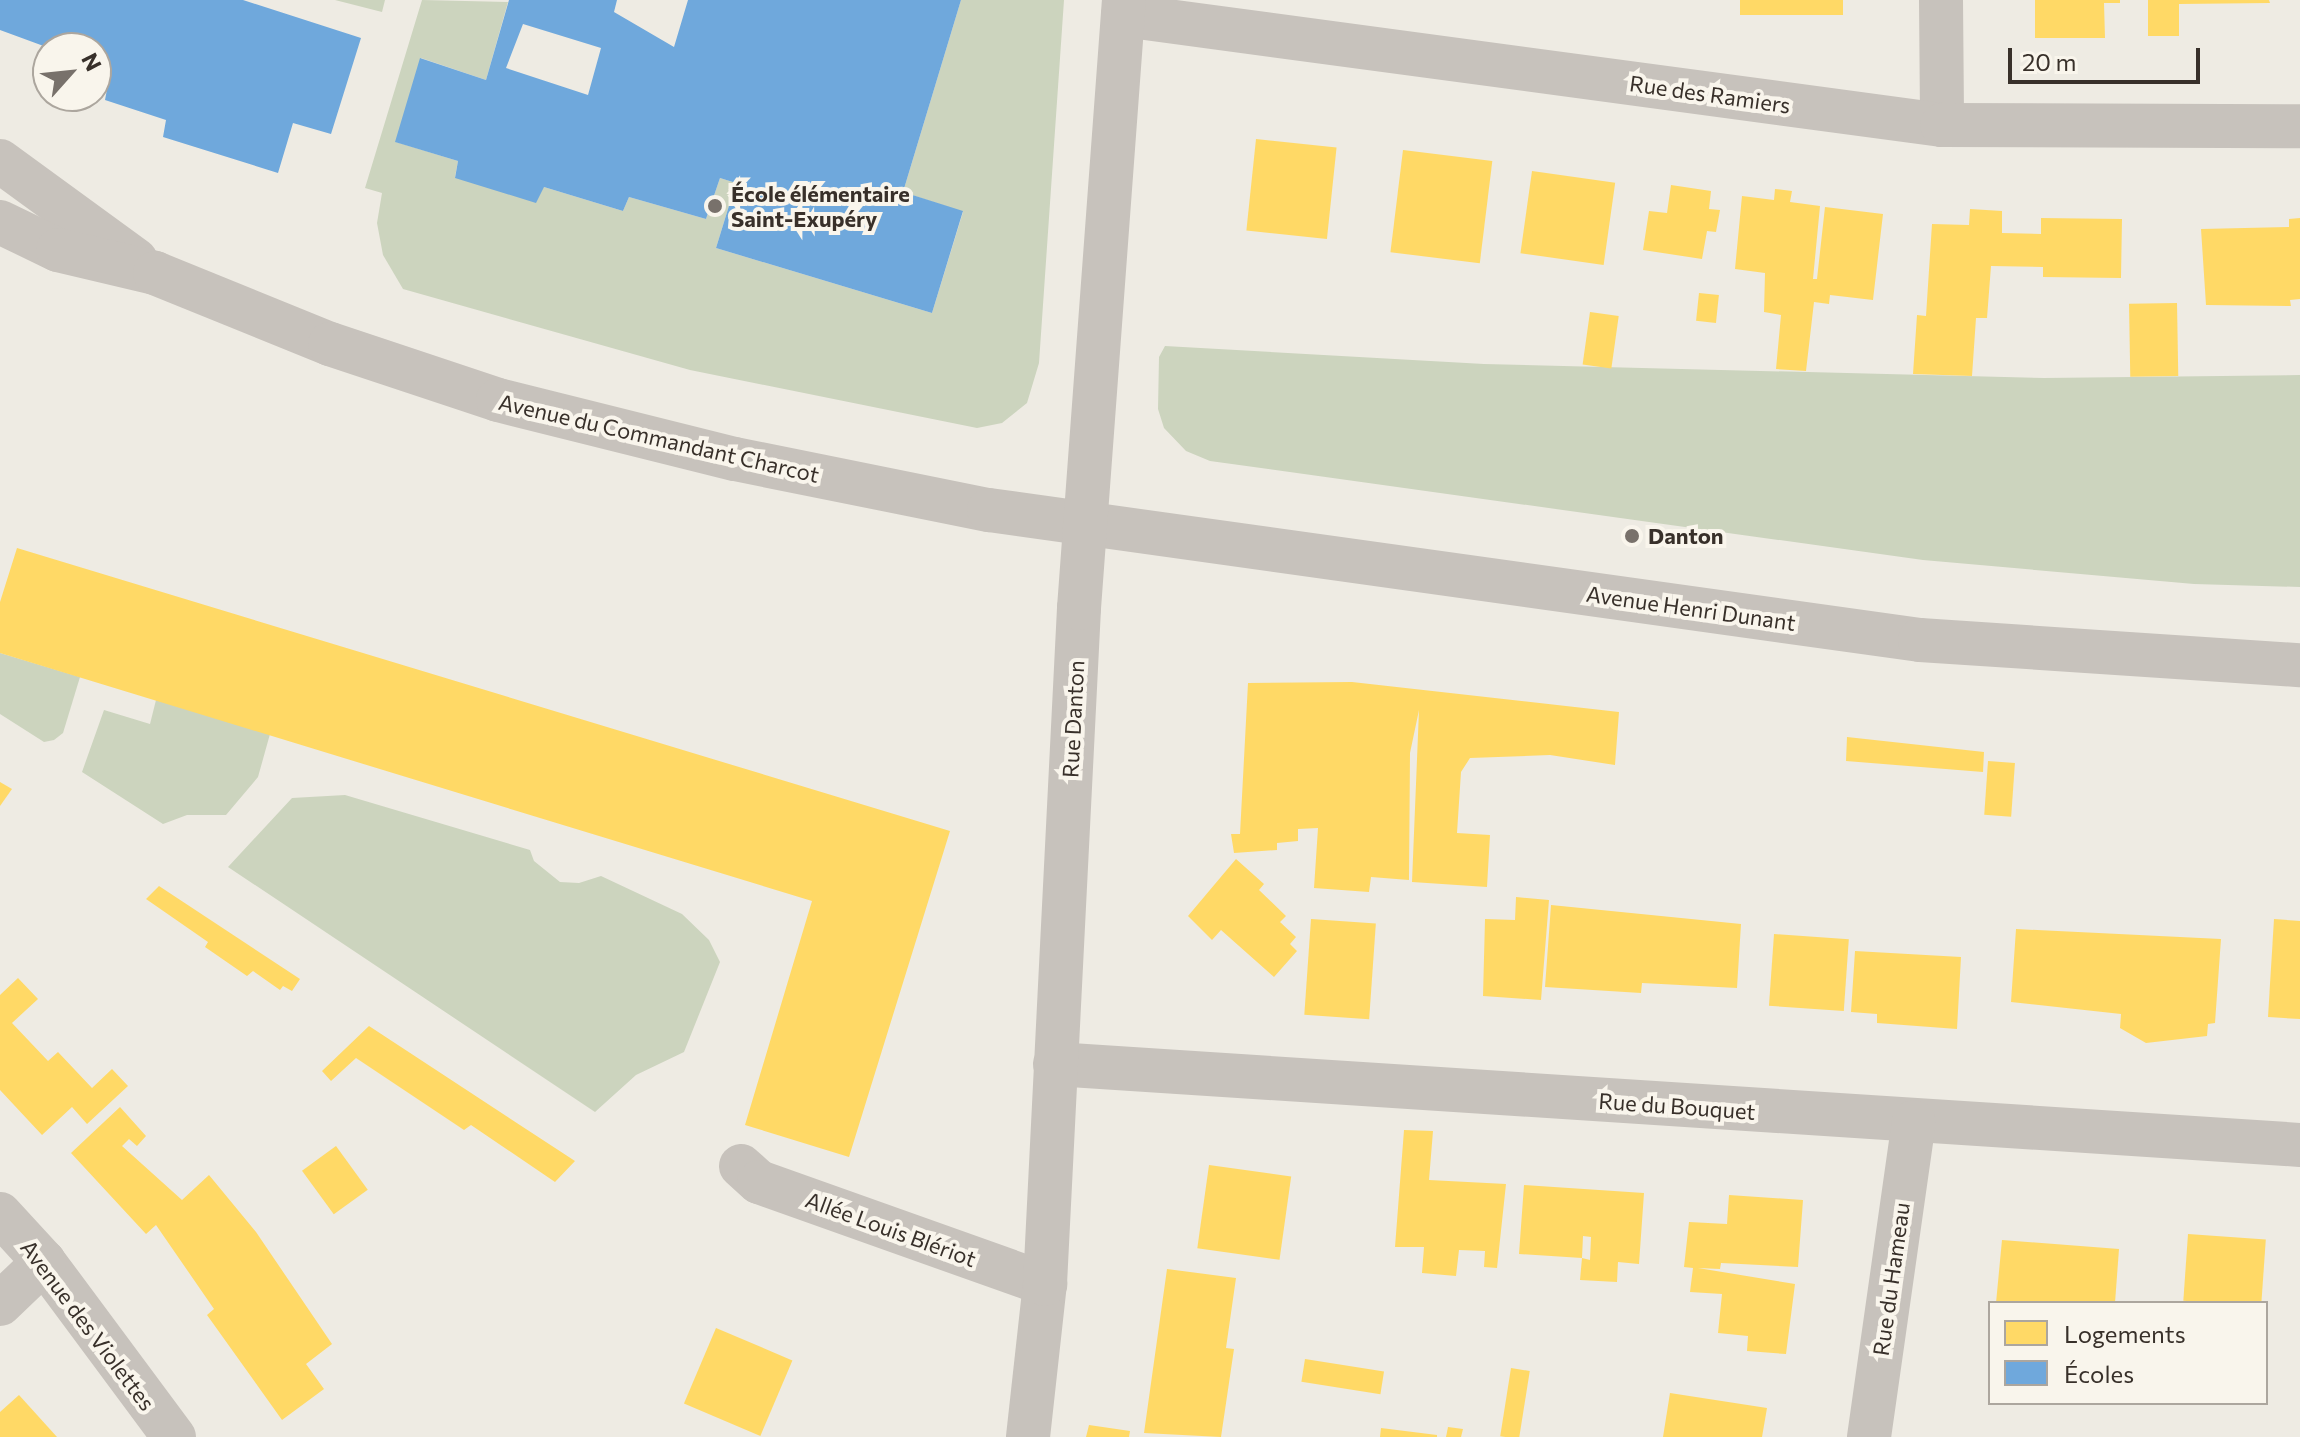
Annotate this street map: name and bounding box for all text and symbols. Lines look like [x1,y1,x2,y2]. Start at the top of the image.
north arrow [32,32,112,112]
scale bar [2012,32,2204,82]
text: 20 m [2022,47,2076,76]
text: N [76,48,108,75]
street label: Rue des Ramiers [1628,70,1792,118]
place label: École élémentaire Saint-Exupéry [731,180,910,232]
marker: École élémentaire Saint-Exupéry [706,197,724,215]
street label: Avenue du Commandant Charcot [496,388,822,488]
place label: Danton [1648,523,1724,549]
marker: Danton [1623,527,1641,545]
street label: Avenue Henri Dunant [1585,580,1797,636]
street label: Rue Danton [1057,660,1089,778]
street label: Rue du Bouquet [1598,1087,1756,1125]
street label: Allée Louis Blériot [802,1186,980,1272]
street label: Rue du Hameau [1867,1201,1915,1357]
street label: Avenue des Violettes [15,1235,161,1415]
legend [1988,1301,2268,1405]
text: Logements [2064,1319,2186,1348]
text: Écoles [2064,1359,2134,1388]

